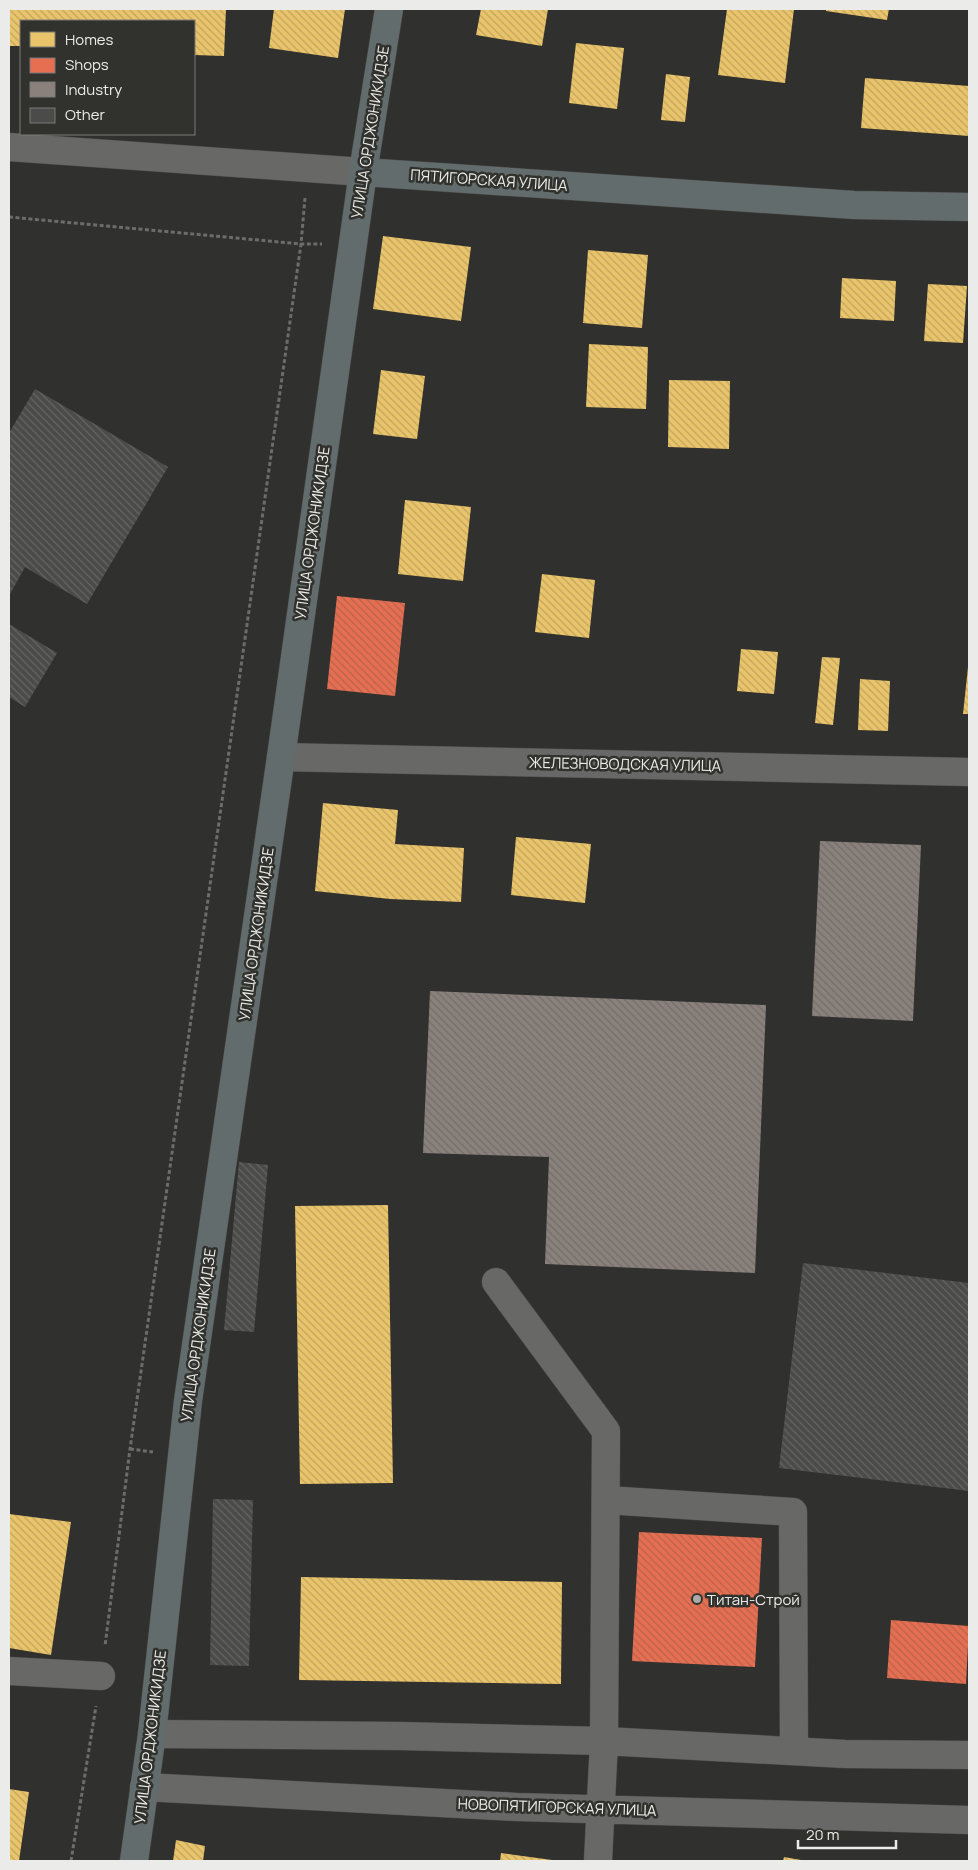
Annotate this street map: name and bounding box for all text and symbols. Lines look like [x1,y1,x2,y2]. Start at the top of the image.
legend [20,20,195,135]
text: Homes [65,29,114,50]
street label: УЛИЦА ОРДЖОНИКИДЗЕ [346,44,394,220]
text: Shops [65,54,109,75]
text: Industry [65,79,122,100]
text: Other [65,104,106,125]
street label: ПЯТИГОРСКАЯ УЛИЦА [410,164,569,196]
street label: УЛИЦА ОРДЖОНИКИДЗЕ [289,445,335,621]
street label: ЖЕЛЕЗНОВОДСКАЯ УЛИЦА [529,752,722,776]
street label: УЛИЦА ОРДЖОНИКИДЗЕ [233,846,279,1022]
street label: УЛИЦА ОРДЖОНИКИДЗЕ [175,1247,221,1423]
place label: Титан-Строй [707,1589,800,1610]
marker: Титан-Строй [691,1593,703,1605]
street label: УЛИЦА ОРДЖОНИКИДЗЕ [129,1649,171,1825]
street label: НОВОПЯТИГОРСКАЯ УЛИЦА [457,1793,657,1821]
scale bar [798,1818,896,1850]
text: 20 m [806,1824,839,1845]

